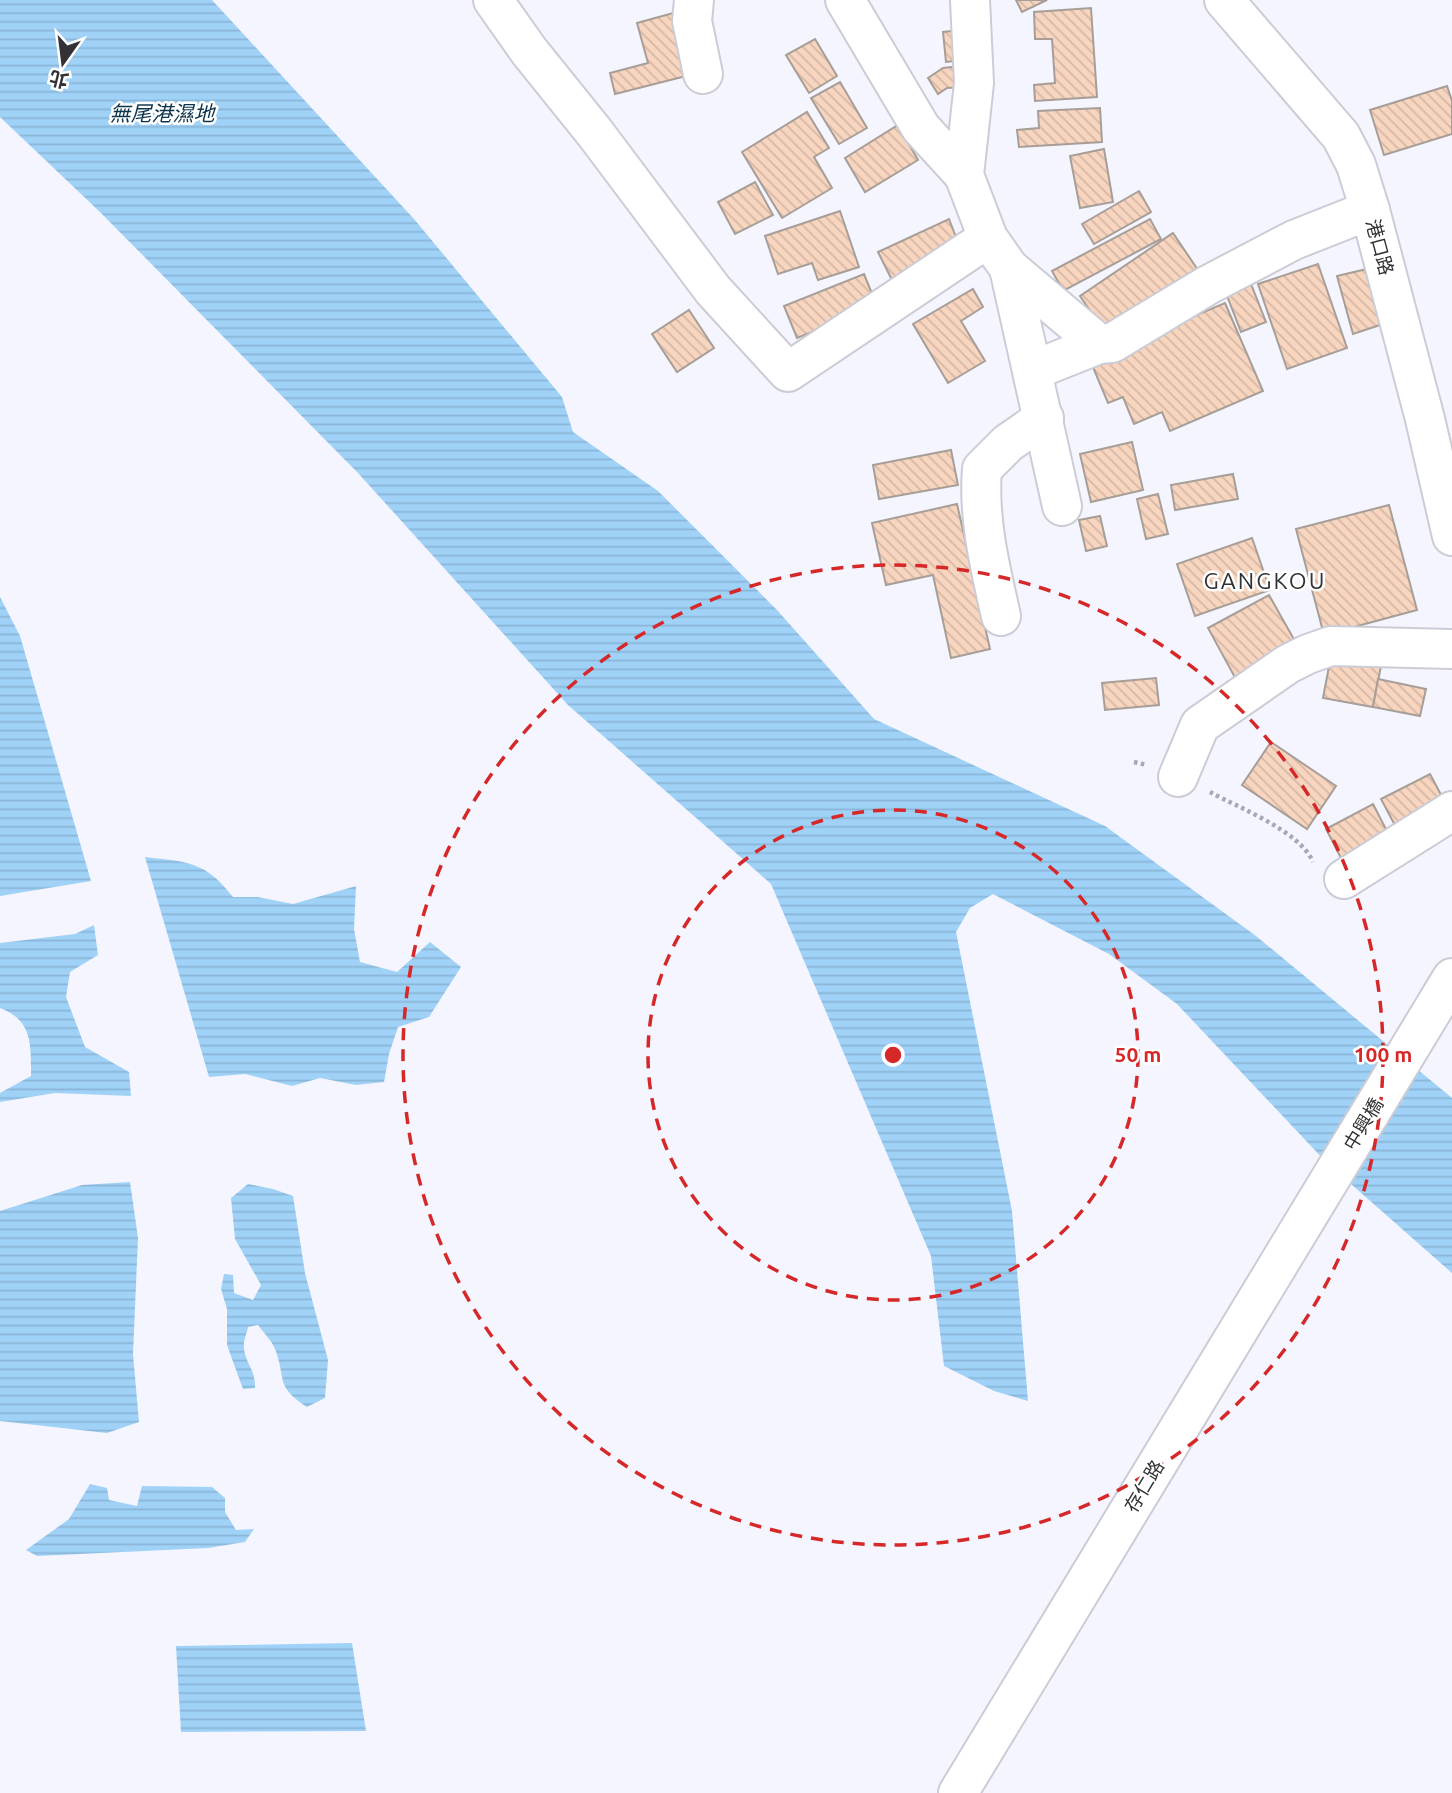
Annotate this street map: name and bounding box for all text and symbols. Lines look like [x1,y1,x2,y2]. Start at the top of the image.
north arrow [28,28,98,98]
text: 北 [47,67,71,92]
water label: 無尾港濕地 [110,101,216,125]
street label: 港口路 [1362,217,1398,277]
district label: GANGKOU [1204,568,1326,593]
text: 50 m [1115,1042,1161,1066]
text: 100 m [1354,1042,1412,1066]
centre of rings [881,1043,905,1067]
street label: 中興橋 [1339,1094,1387,1154]
street label: 存仁路 [1120,1456,1168,1516]

